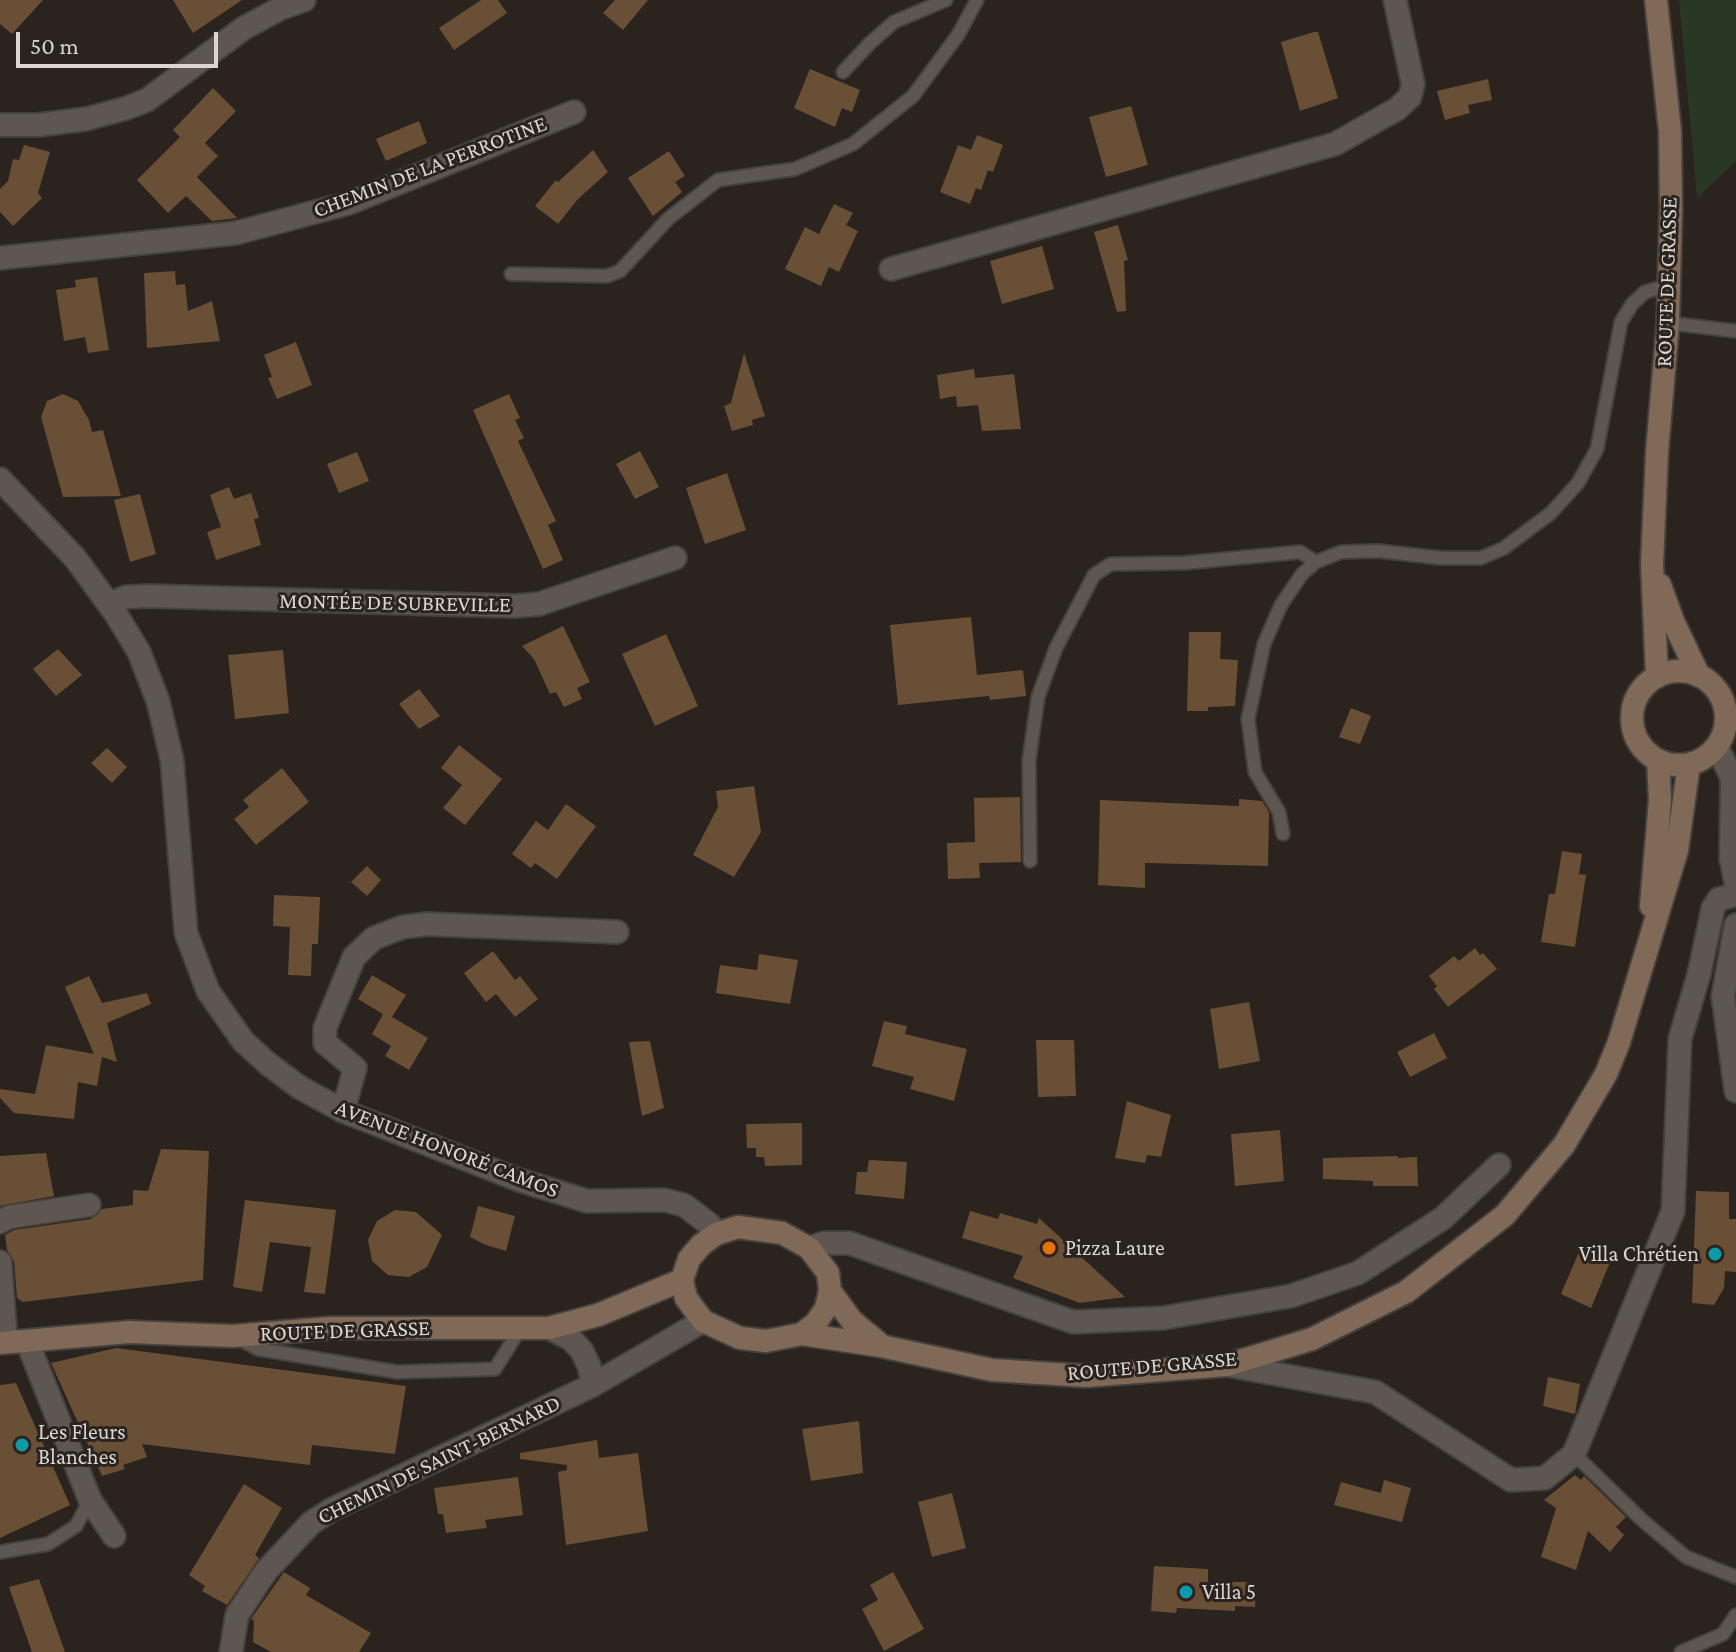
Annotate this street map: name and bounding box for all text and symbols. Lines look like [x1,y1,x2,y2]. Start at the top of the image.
scale bar [20,16,222,66]
text: 50 m [30,32,79,59]
street label: CHEMIN DE LA PERROTINE [310,110,550,224]
street label: ROUTE DE GRASSE [1651,197,1683,367]
street label: MONTÉE DE SUBREVILLE [279,588,511,618]
street label: AVENUE HONORÉ CAMOS [332,1094,562,1204]
place label: Pizza Laure [1065,1235,1165,1261]
marker: Pizza Laure [1040,1239,1058,1257]
place label: Villa Chrétien [1579,1241,1699,1267]
marker: Villa Chrétien [1706,1245,1724,1263]
street label: ROUTE DE GRASSE [260,1315,430,1347]
street label: ROUTE DE GRASSE [1066,1345,1238,1387]
street label: CHEMIN DE SAINT-BERNARD [313,1390,565,1530]
place label: Les Fleurs Blanches [38,1419,126,1470]
marker: Les Fleurs Blanches [13,1436,31,1454]
place label: Villa 5 [1202,1579,1256,1605]
marker: Villa 5 [1177,1583,1195,1601]

